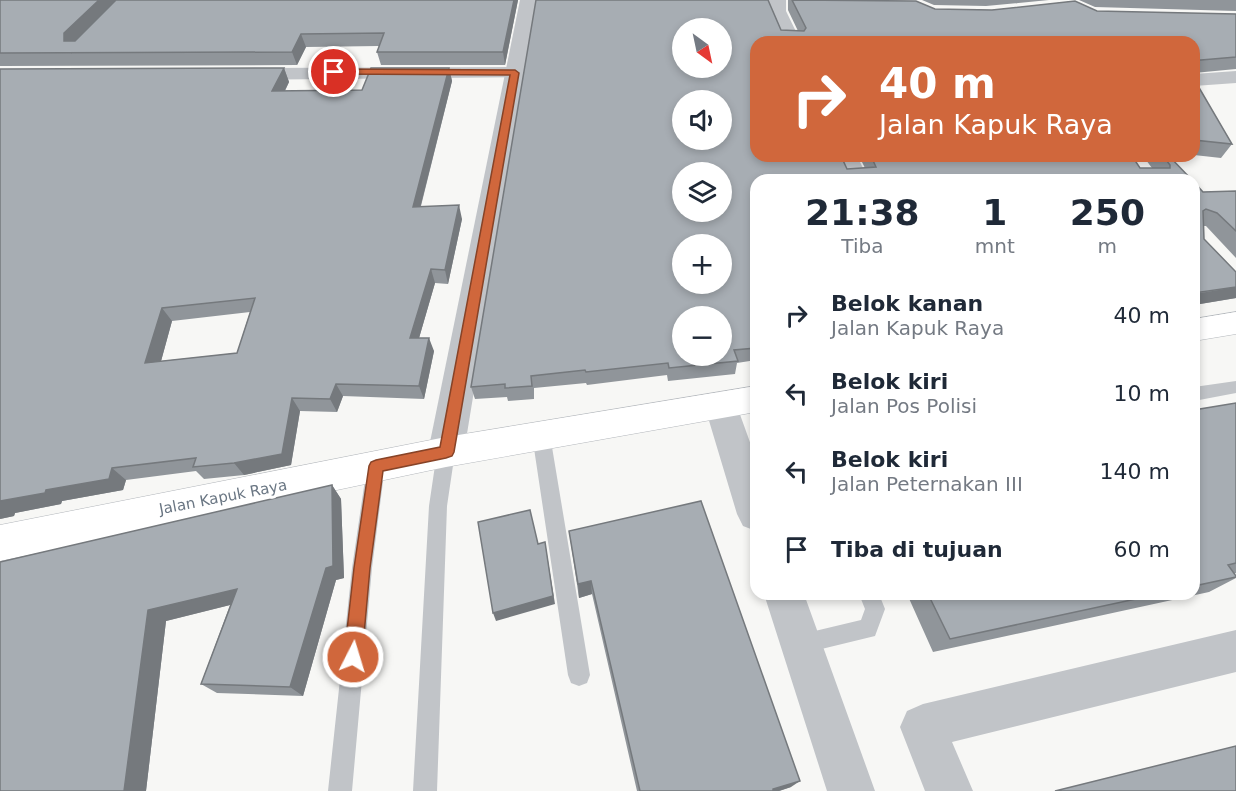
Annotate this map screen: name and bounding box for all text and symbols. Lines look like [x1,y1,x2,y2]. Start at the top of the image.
north arrow [672,18,732,78]
map controls [672,18,732,366]
pin [308,46,359,97]
icon: arrive [317,55,350,88]
text: 40 m [879,59,996,108]
icon: right [780,60,858,138]
button: sound [672,90,732,150]
text: Jalan Kapuk Raya [879,109,1113,140]
button: layers [672,162,732,222]
text: 21:38 [805,192,920,233]
text: 1 [982,192,1007,233]
text: 250 [1070,192,1145,233]
button: + [672,234,732,294]
text: Tiba [841,234,883,258]
text: mnt [975,234,1015,258]
text: m [1098,234,1117,258]
text: Belok kanan [831,291,983,316]
icon: right [780,299,813,332]
text: 40 m [1114,303,1170,328]
button: − [672,306,732,366]
text: Jalan Kapuk Raya [831,316,1004,340]
text: Belok kiri [831,369,948,394]
icon: left [780,377,813,410]
text: 10 m [1114,381,1170,406]
text: Jalan Pos Polisi [831,394,977,418]
text: Belok kiri [831,447,948,472]
icon: left [780,455,813,488]
text: 140 m [1100,459,1170,484]
text: Jalan Peternakan III [831,472,1023,496]
street label: Jalan Kapuk Raya [157,476,288,518]
icon: arrive [780,533,813,566]
text: Tiba di tujuan [831,537,1003,562]
text: 60 m [1114,537,1170,562]
position arrow [321,625,385,689]

